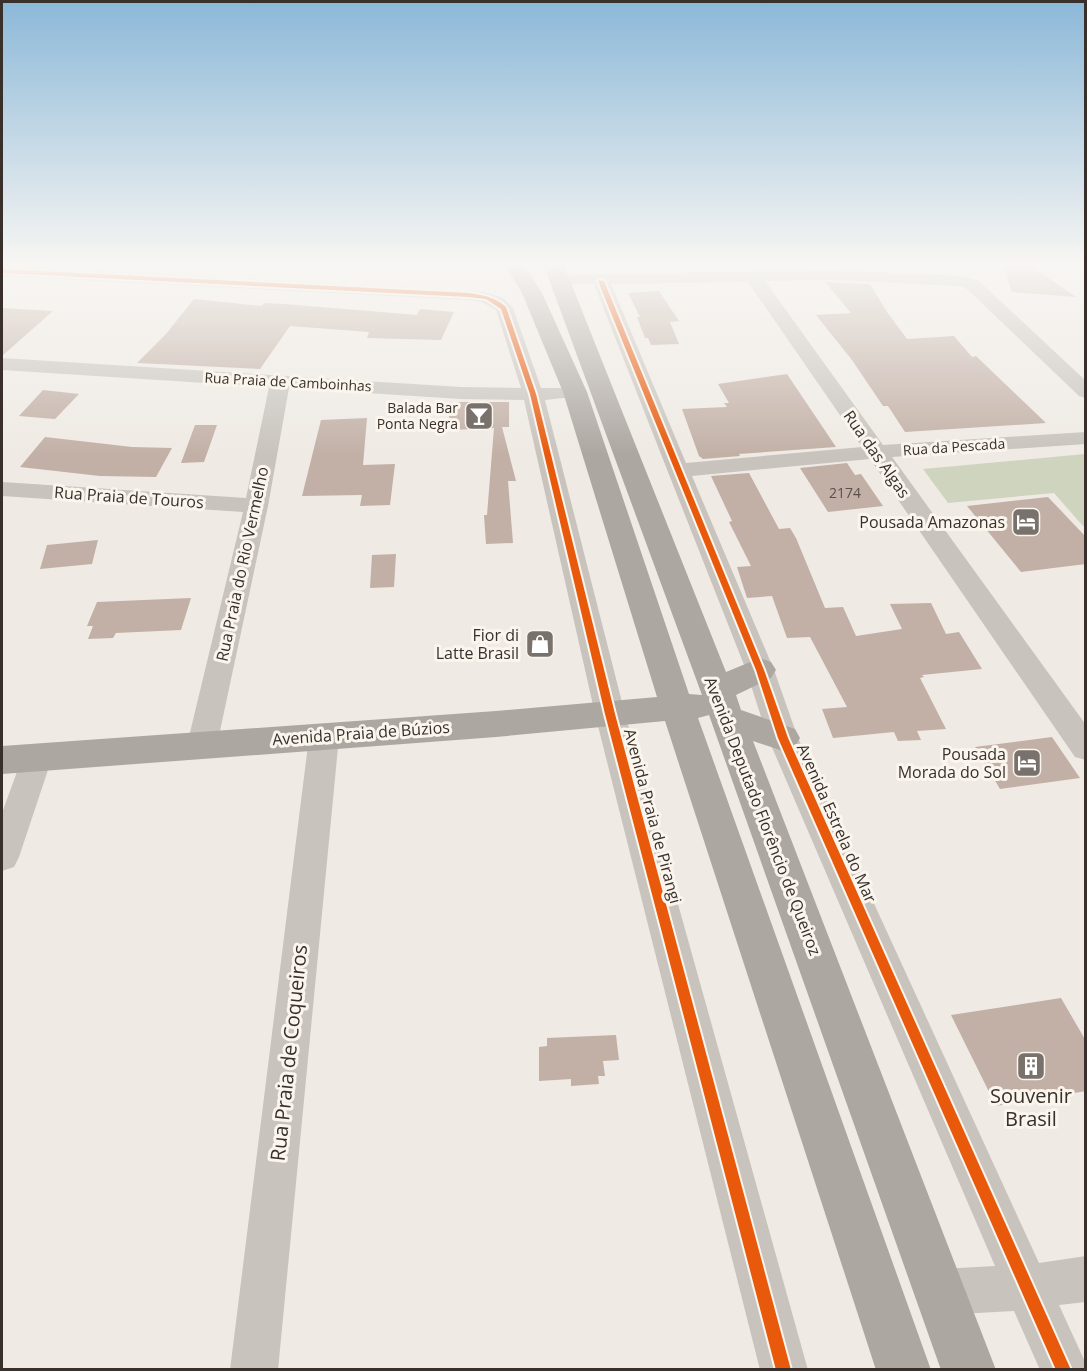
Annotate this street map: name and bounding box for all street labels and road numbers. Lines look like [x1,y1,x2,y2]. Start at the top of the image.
street label: Rua Praia de Camboinhas [204,368,372,395]
street label: Rua das Algas [839,406,915,502]
street label: Rua da Pescada [902,433,1006,460]
street label: Rua Praia do Rio Vermelho [211,465,273,663]
street label: Rua Praia de Touros [53,481,205,513]
street label: Avenida Deputado Florêncio de Queiroz [700,674,826,958]
street label: Avenida Praia de Búzios [272,716,450,750]
street label: Avenida Praia de Pirangi [619,726,687,906]
street label: Avenida Estrela do Mar [792,740,882,906]
street label: Rua Praia de Coqueiros [264,943,313,1162]

